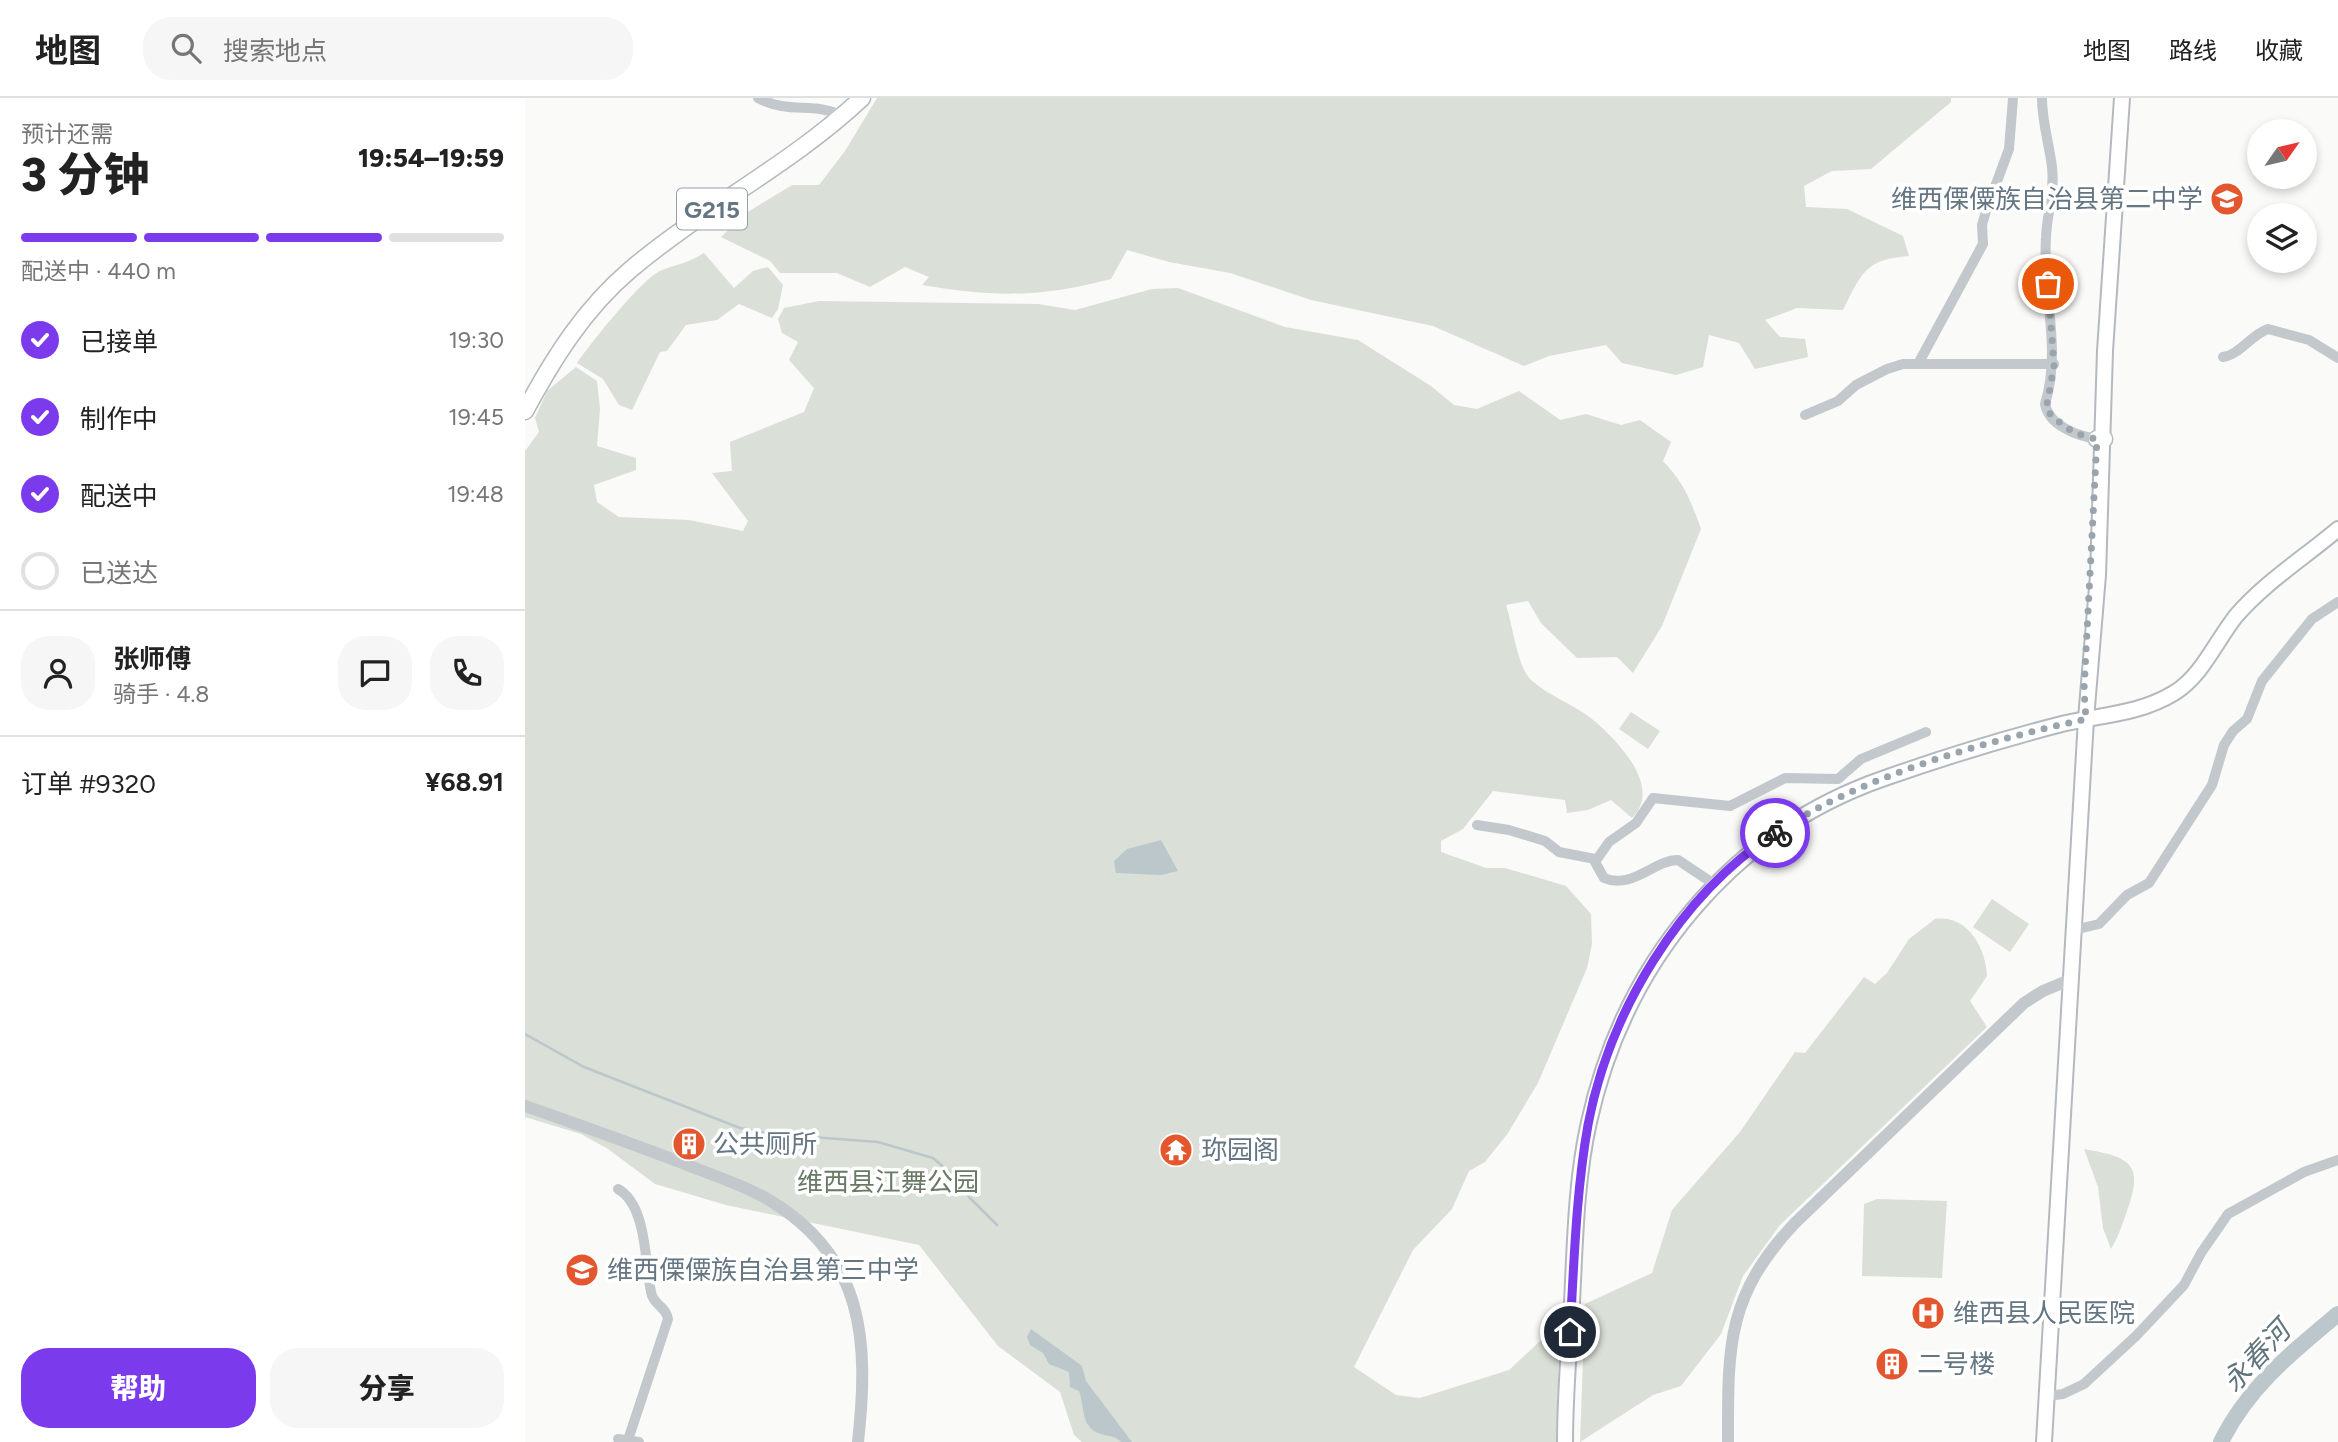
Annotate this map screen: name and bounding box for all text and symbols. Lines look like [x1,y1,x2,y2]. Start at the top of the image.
search box [143,17,633,80]
icon: search [167,29,205,67]
text: 地图 [35,31,101,70]
text: 搜索地点 [223,35,327,67]
text: 地图 [2083,36,2131,65]
text: 路线 [2169,36,2217,65]
text: 收藏 [2255,36,2303,65]
north arrow [2247,119,2317,189]
map controls [2247,119,2317,273]
text: 预计还需 [21,120,113,148]
text: 19:54–19:59 [358,142,504,174]
text: 3 分钟 [21,147,150,203]
school or university icon: 维西傈僳族自治县第二中学 [2208,180,2246,218]
place label: 维西傈僳族自治县第二中学 [1891,183,2203,215]
road number: G215 [677,188,747,230]
button: layers [2247,203,2317,273]
pin [2018,254,2078,314]
text: 配送中 · 440 m [21,257,176,285]
icon: bag [2029,265,2067,303]
icon: check [21,321,59,359]
text: 已接单 [80,326,158,358]
text: 19:30 [448,326,504,354]
icon: check [21,398,59,436]
text: 制作中 [80,403,158,435]
text: 19:45 [448,403,504,431]
icon: check [21,475,59,513]
text: 配送中 [80,480,158,512]
text: 19:48 [447,480,504,508]
text: 已送达 [80,557,158,589]
button: person [21,636,95,710]
button: chat [338,636,412,710]
button: phone [430,636,504,710]
text: 张师傅 [113,643,191,675]
text: 骑手 · 4.8 [113,680,209,708]
text: ¥68.91 [425,766,504,798]
text: 订单 #9320 [21,768,156,800]
courier [1740,798,1810,868]
icon: bike [1756,814,1794,852]
building icon: 公共厕所 [670,1125,708,1163]
place label: 公共厕所 [713,1128,817,1160]
temple icon: 珎园阁 [1157,1131,1195,1169]
place label: 珎园阁 [1201,1134,1279,1166]
park label: 维西县江舞公园 [797,1166,979,1198]
school or university icon: 维西傈僳族自治县第三中学 [563,1251,601,1289]
place label: 维西傈僳族自治县第三中学 [607,1254,919,1286]
hospital icon: 维西县人民医院 [1909,1294,1947,1332]
place label: 维西县人民医院 [1953,1297,2135,1329]
pin [1540,1302,1600,1362]
water label: 永春河 [2215,1310,2300,1398]
icon: home [1551,1313,1589,1351]
building icon: 二号楼 [1873,1345,1911,1383]
button: 帮助 [21,1348,256,1428]
button: 分享 [270,1348,504,1428]
place label: 二号楼 [1917,1348,1995,1380]

